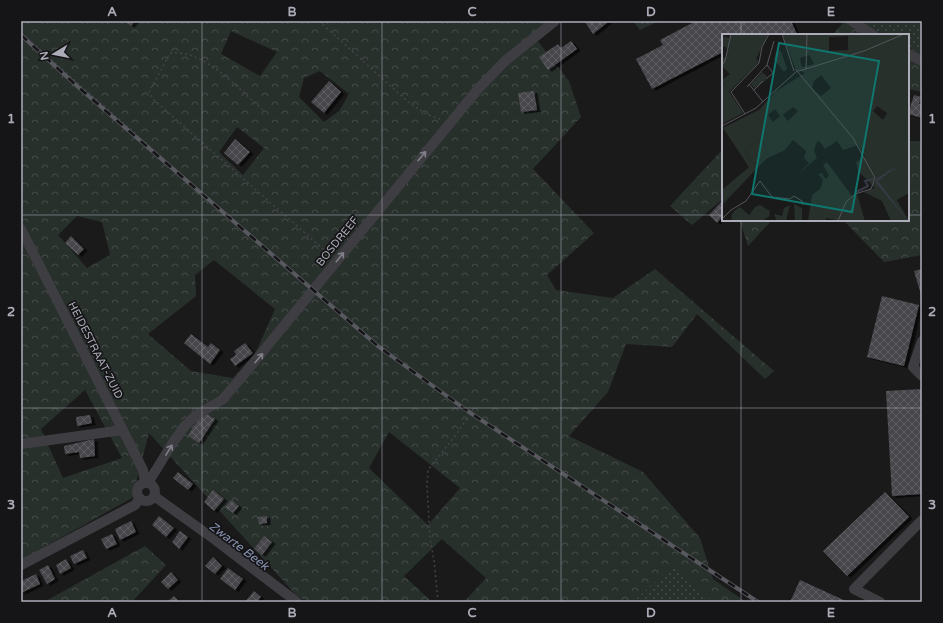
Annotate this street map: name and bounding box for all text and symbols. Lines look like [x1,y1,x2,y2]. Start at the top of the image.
text: A [107,4,117,20]
text: B [287,4,297,20]
text: C [467,4,477,20]
text: D [646,4,656,20]
text: E [827,4,835,20]
north arrow [34,34,74,74]
inset map [722,34,909,221]
text: N [37,50,52,61]
text: 1 [7,111,15,127]
text: 1 [928,111,936,127]
one-way arrow [418,151,427,161]
street label: BOSDREEF [313,214,362,269]
one-way arrow [335,251,344,262]
street label: HEIDESTRAAT-ZUID [65,299,126,401]
text: 2 [7,304,15,320]
text: 2 [928,304,936,320]
one-way arrow [254,353,263,363]
one-way arrow [165,444,173,456]
text: 3 [7,497,15,513]
text: 3 [928,497,936,513]
water label: Zwarte Beek [206,519,273,574]
text: A [107,605,117,621]
text: B [287,605,297,621]
text: C [467,605,477,621]
text: D [646,605,656,621]
text: E [827,605,835,621]

